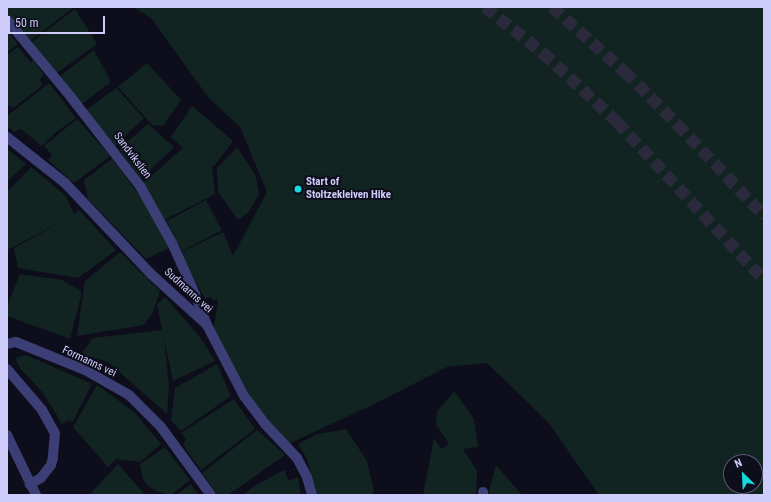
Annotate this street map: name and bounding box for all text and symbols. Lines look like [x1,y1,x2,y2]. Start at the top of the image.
scale bar [10,8,107,34]
text: 50 m [15,16,39,30]
street label: Sandvikslien [110,130,154,182]
place label: Start of Stoltzekleiven Hike [306,176,391,202]
marker: Start of Stoltzekleiven Hike [293,184,303,194]
street label: Sudmanns vei [161,266,215,316]
street label: Formanns vei [60,344,118,380]
north arrow [723,454,763,494]
text: N [733,456,744,471]

